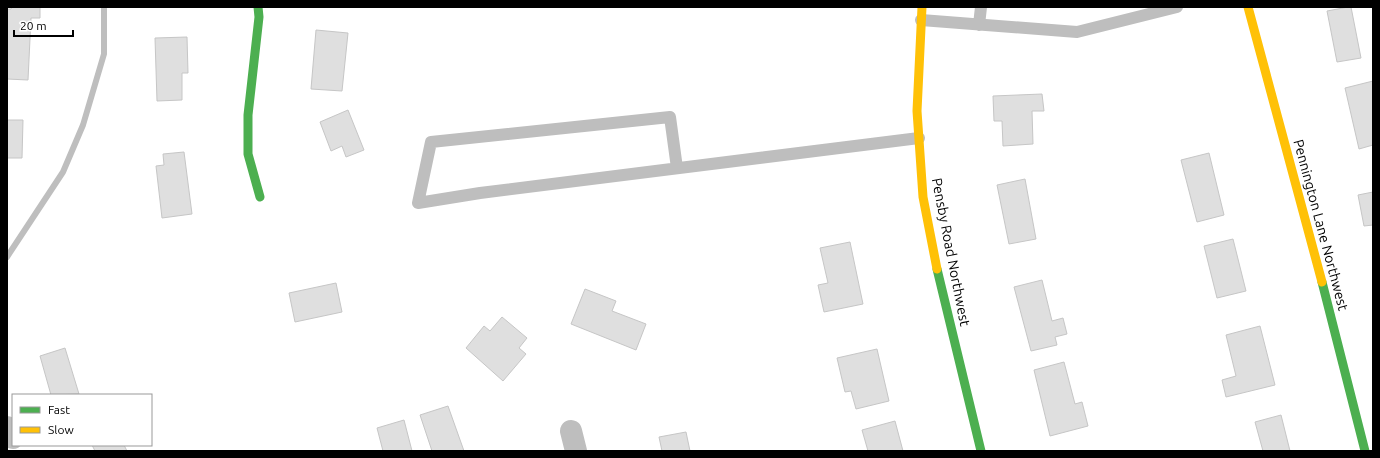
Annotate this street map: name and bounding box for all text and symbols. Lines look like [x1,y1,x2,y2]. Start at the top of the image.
scale bar [14,12,73,38]
text: 20 m [20,19,47,32]
street label: Pennington Lane Northwest [1290,138,1352,313]
street label: Pensby Road Northwest [929,177,973,328]
legend [12,394,152,446]
text: Fast [48,403,70,416]
text: Slow [48,423,74,436]

